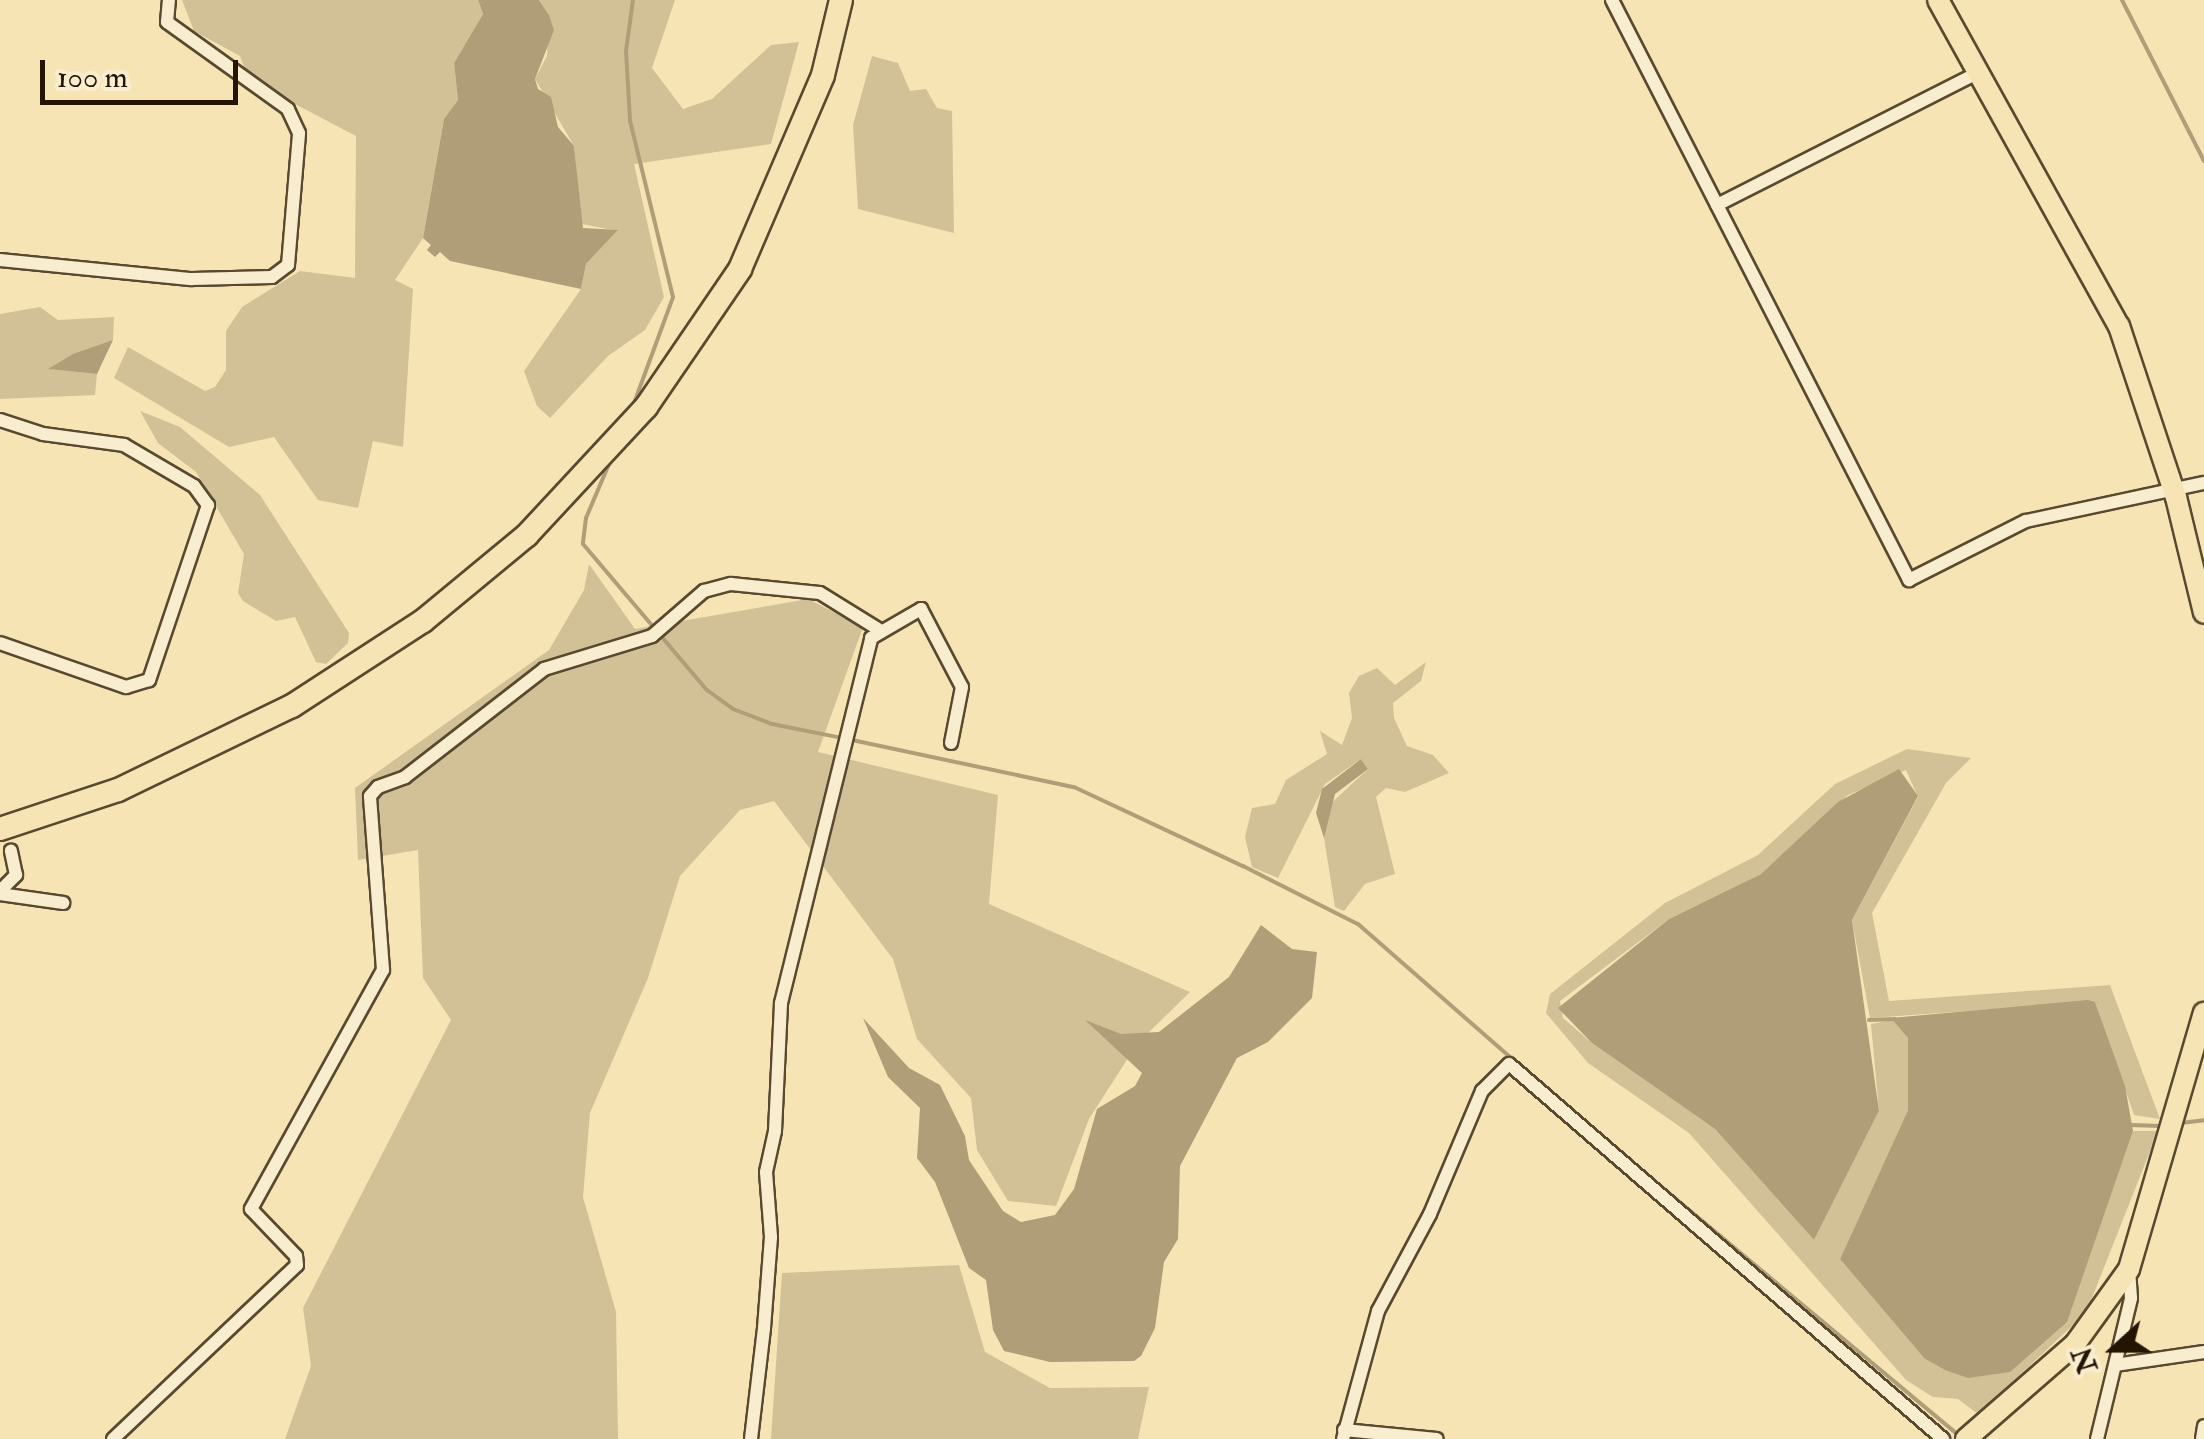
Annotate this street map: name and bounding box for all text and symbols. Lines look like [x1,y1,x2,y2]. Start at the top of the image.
scale bar [45,40,242,102]
text: 100 m [57,59,128,96]
north arrow [2064,1299,2164,1399]
text: N [2065,1342,2106,1378]

